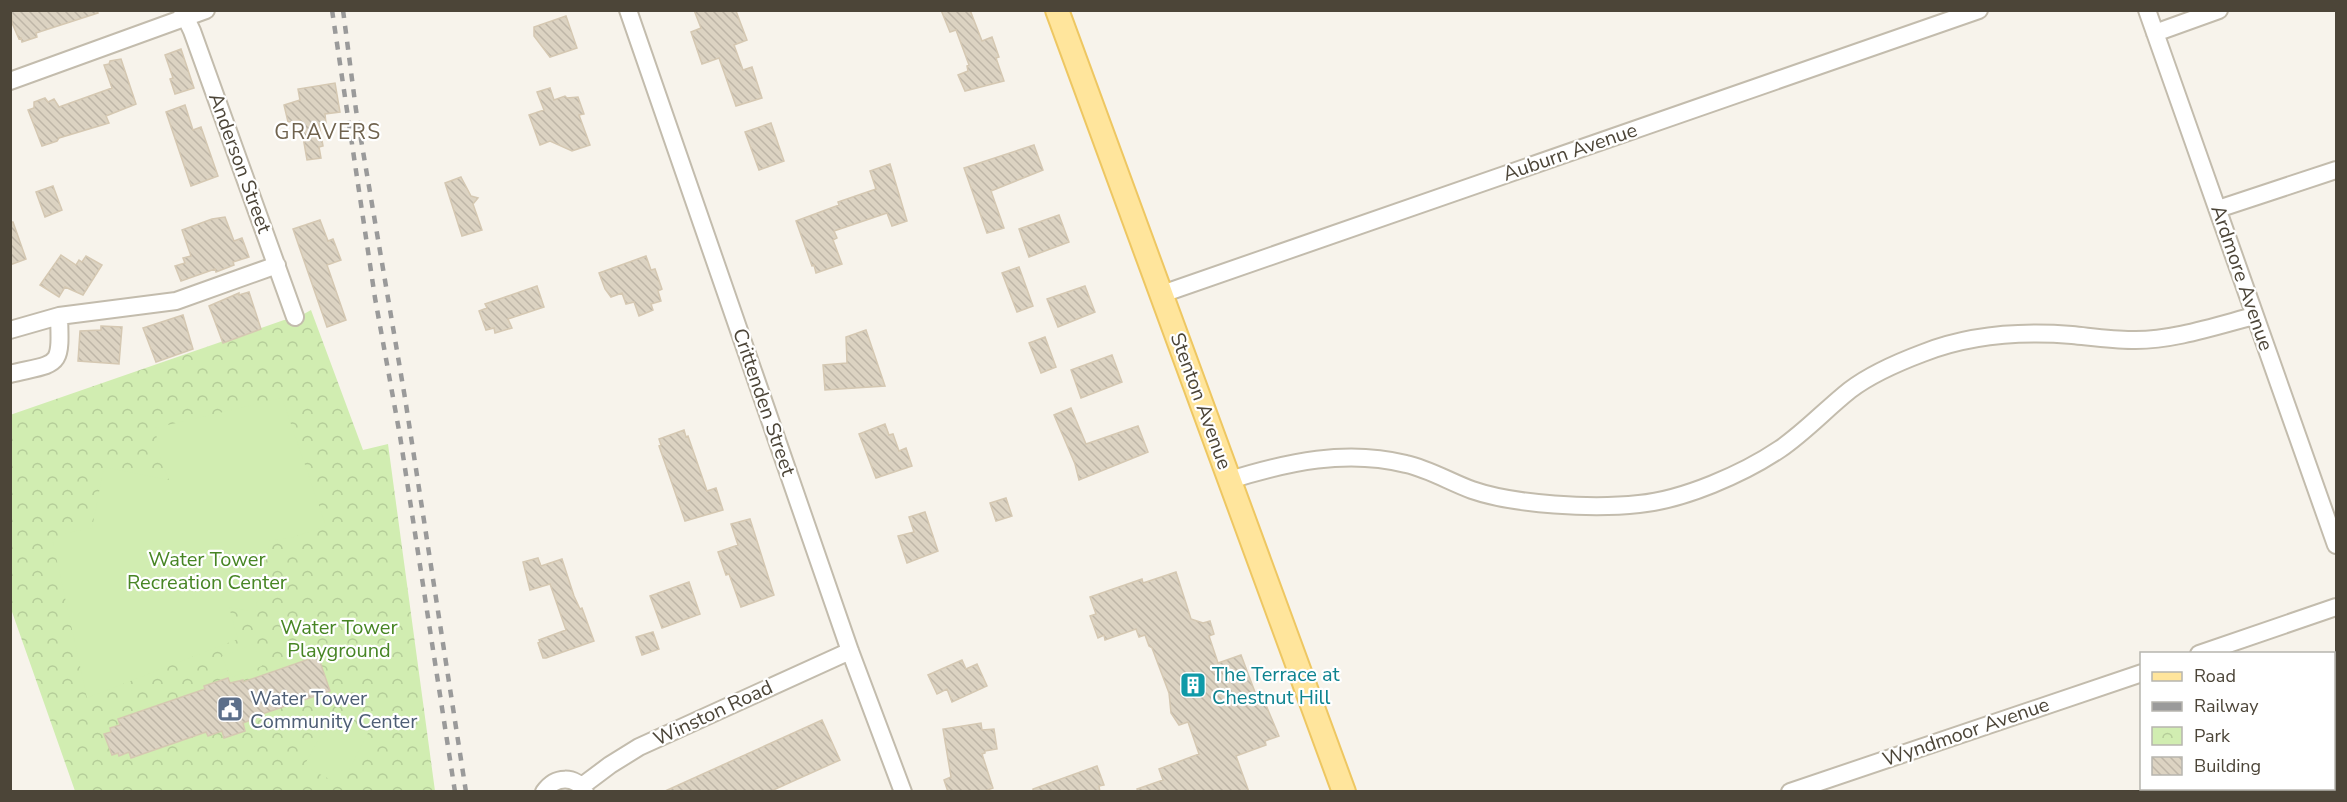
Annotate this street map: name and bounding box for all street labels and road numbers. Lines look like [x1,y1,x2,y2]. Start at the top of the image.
street label: Anderson Street [202,89,278,238]
street label: Auburn Avenue [1499,116,1641,188]
street label: Ardmore Avenue [2204,202,2280,354]
street label: Crittenden Street [726,325,802,480]
street label: Stenton Avenue [1164,329,1238,473]
street label: Winston Road [649,674,777,752]
street label: Wyndmoor Avenue [1879,691,2053,773]

